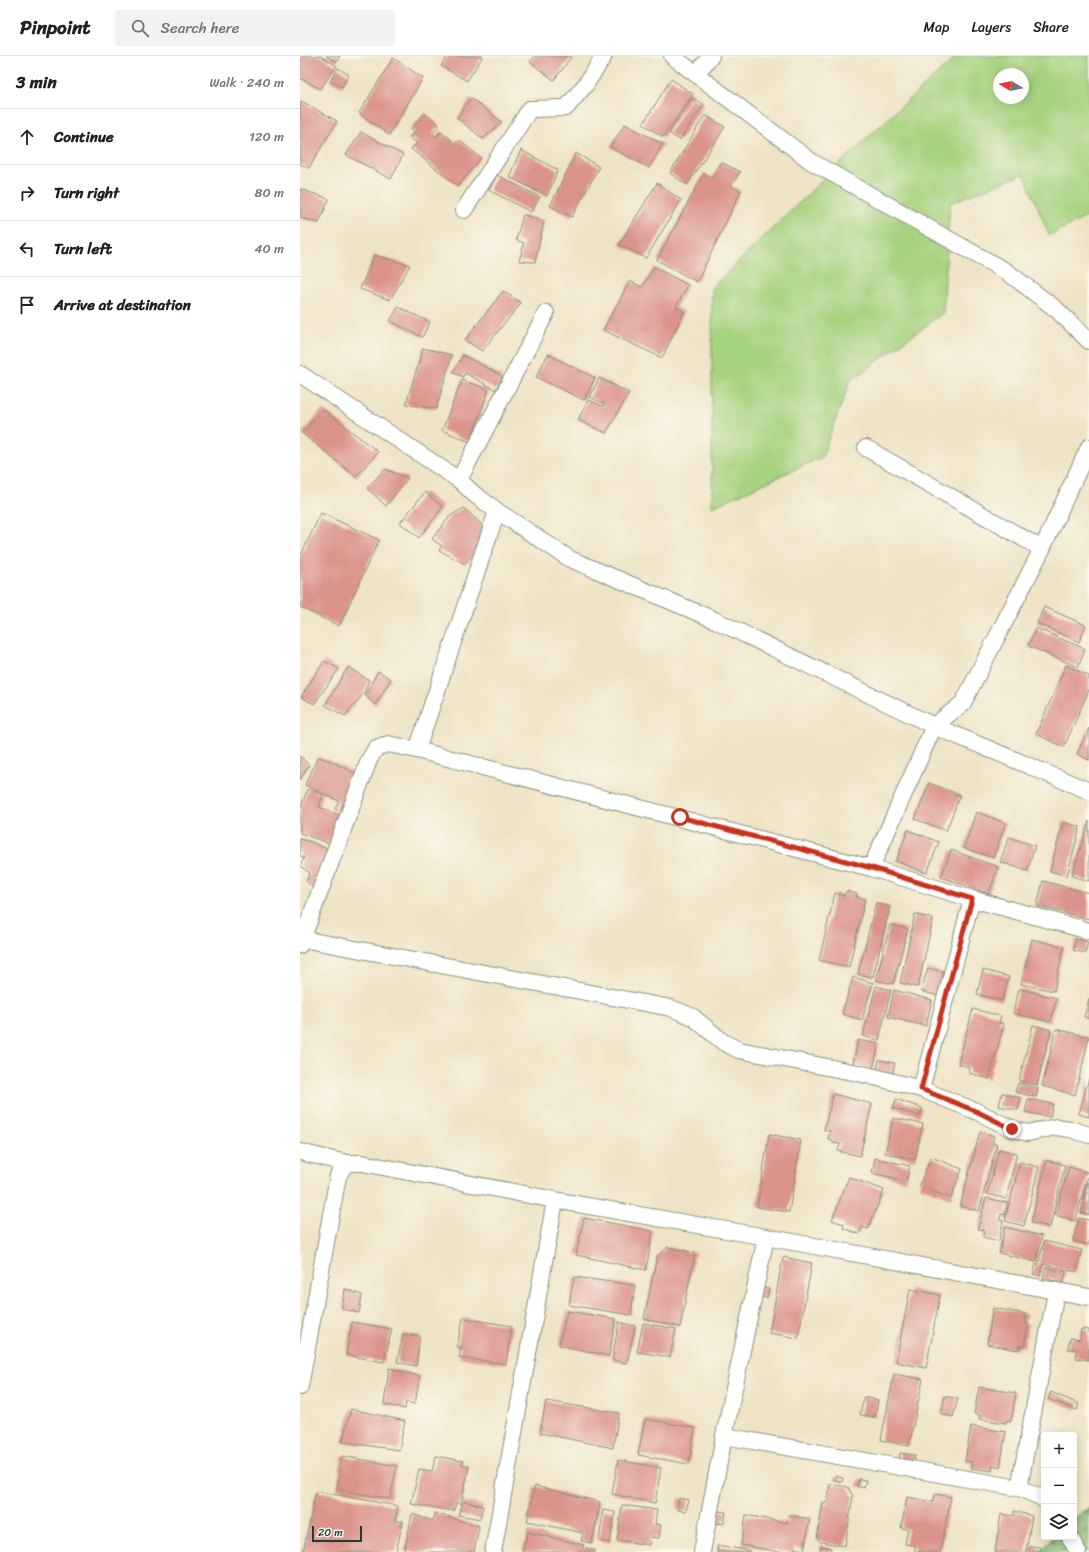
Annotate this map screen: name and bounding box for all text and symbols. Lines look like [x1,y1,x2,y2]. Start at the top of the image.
search box [115,10,395,46]
text: Pinpoint [20,11,91,44]
text: Search here [161,15,240,41]
text: Map [924,15,949,40]
text: Layers [971,15,1011,40]
text: Share [1033,15,1069,40]
icon: search [129,17,151,39]
text: 3 min [16,67,57,97]
north arrow [993,68,1029,104]
text: Walk · 240 m [209,71,284,94]
text: Continue [54,124,114,150]
text: 120 m [249,125,284,148]
icon: ahead [16,126,38,148]
text: Turn right [54,180,119,206]
text: 80 m [255,181,284,204]
icon: right [16,182,38,204]
text: Turn left [54,236,112,262]
text: 40 m [254,237,284,260]
icon: left [16,238,38,260]
text: Arrive at destination [54,292,191,318]
icon: arrive [16,294,38,316]
route start [671,808,689,826]
route end [1003,1120,1021,1138]
map controls [1041,1432,1077,1540]
button: + [1041,1432,1077,1468]
button: − [1041,1468,1077,1504]
button: layers [1041,1504,1077,1540]
text: 20 m [318,1523,343,1542]
scale bar [312,1524,362,1543]

